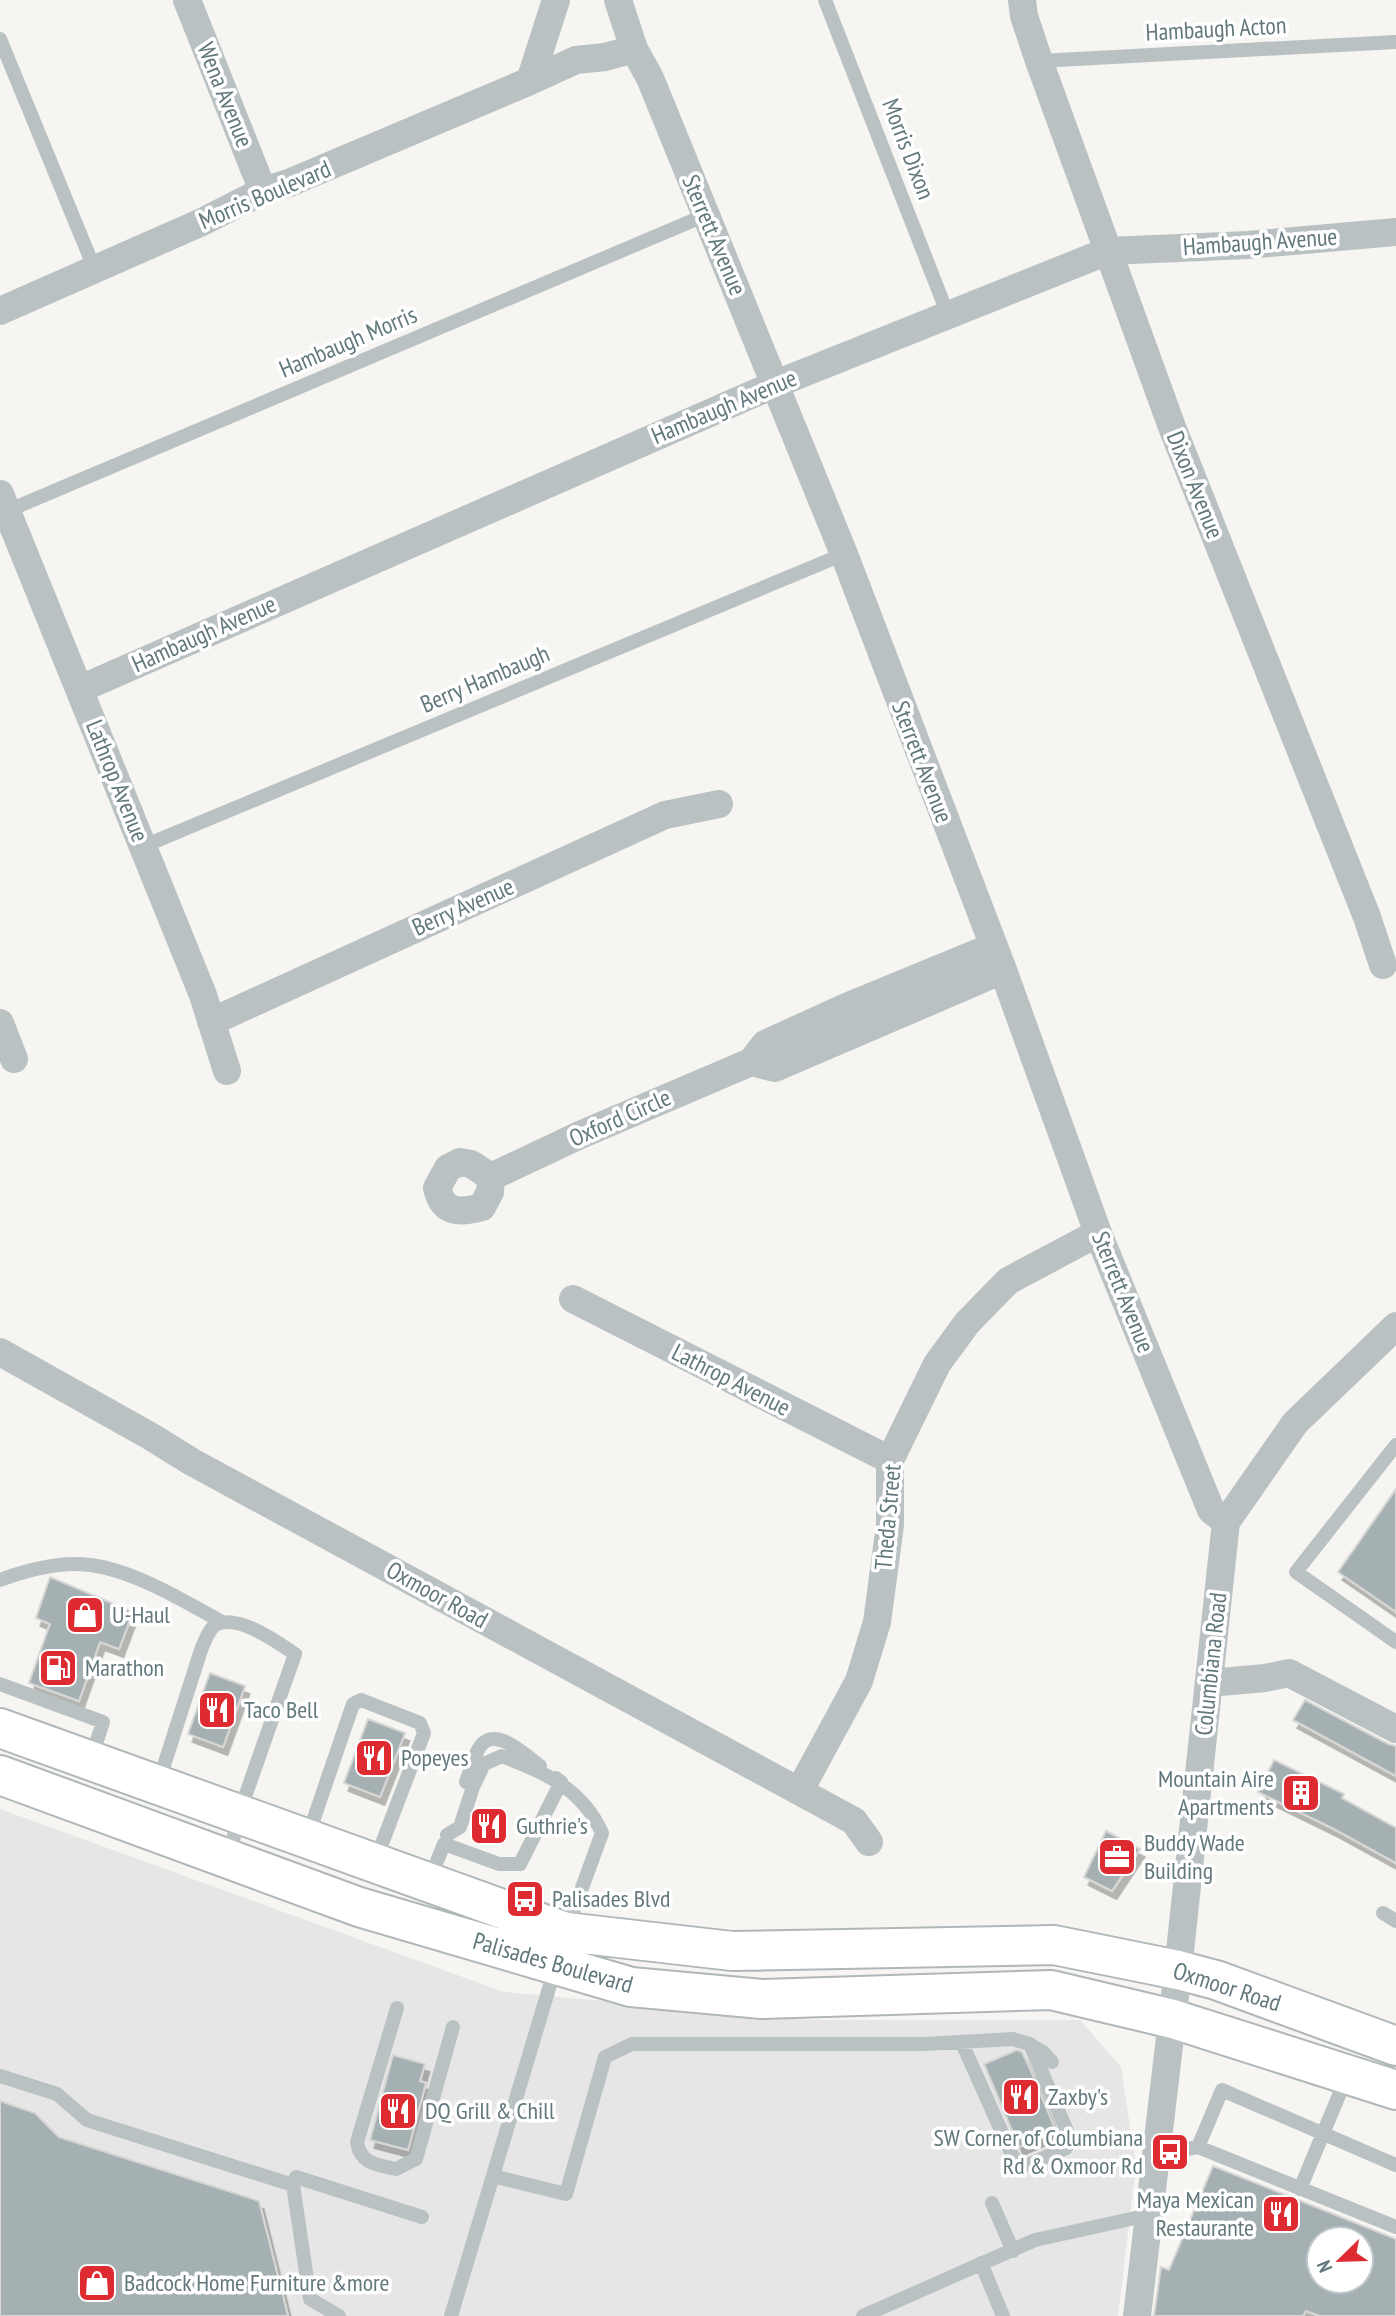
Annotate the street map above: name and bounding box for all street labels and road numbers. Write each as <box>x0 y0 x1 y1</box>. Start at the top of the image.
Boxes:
street label: Hambaugh Acton <box>1145 9 1287 48</box>
street label: Wena Avenue <box>190 38 261 152</box>
street label: Morris Dixon <box>875 94 942 204</box>
street label: Morris Boulevard <box>194 153 335 236</box>
street label: Sterrett Avenue <box>675 170 754 300</box>
street label: Hambaugh Avenue <box>1182 221 1338 262</box>
street label: Hambaugh Morris <box>274 299 421 384</box>
street label: Hambaugh Avenue <box>647 362 801 451</box>
street label: Dixon Avenue <box>1160 426 1231 543</box>
street label: Hambaugh Avenue <box>127 588 281 679</box>
street label: Berry Hambaugh <box>416 637 554 720</box>
street label: Sterrett Avenue <box>885 697 960 827</box>
street label: Lathrop Avenue <box>79 715 156 846</box>
street label: Berry Avenue <box>407 870 518 943</box>
street label: Oxford Circle <box>564 1081 675 1154</box>
street label: Sterrett Avenue <box>1085 1227 1162 1357</box>
street label: Lathrop Avenue <box>667 1336 796 1423</box>
street label: Theda Street <box>867 1462 908 1571</box>
street label: Oxmoor Road <box>381 1554 494 1635</box>
street label: Columbiana Road <box>1188 1591 1233 1737</box>
street label: Palisades Boulevard <box>470 1925 637 2000</box>
street label: Oxmoor Road <box>1169 1955 1285 2018</box>

